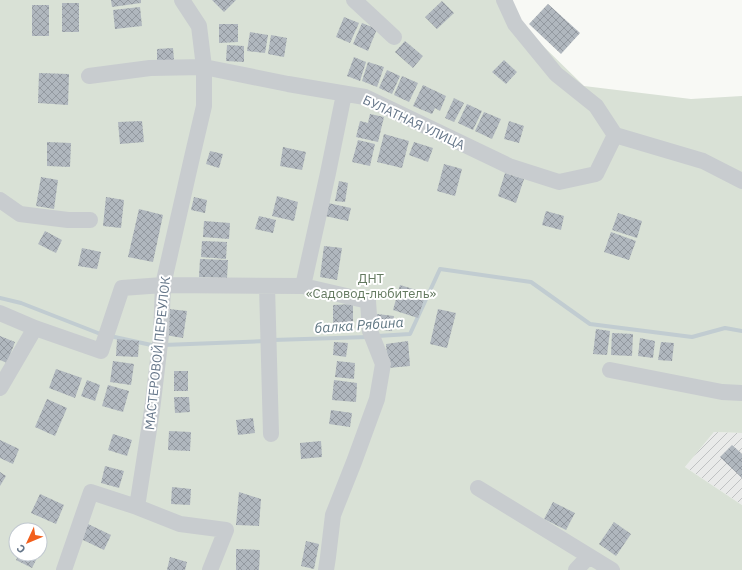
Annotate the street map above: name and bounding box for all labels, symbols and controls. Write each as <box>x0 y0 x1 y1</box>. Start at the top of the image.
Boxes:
street label: БУЛАТНАЯ УЛИЦА <box>360 91 468 154</box>
park label: ДНТ «Садовод-любитель» <box>306 270 436 302</box>
street label: МАСТЕРОВОЙ ПЕРЕУЛОК <box>141 275 174 431</box>
water label: балка Рябина <box>314 313 404 337</box>
north arrow <box>8 522 48 562</box>
text: С <box>13 542 28 556</box>

